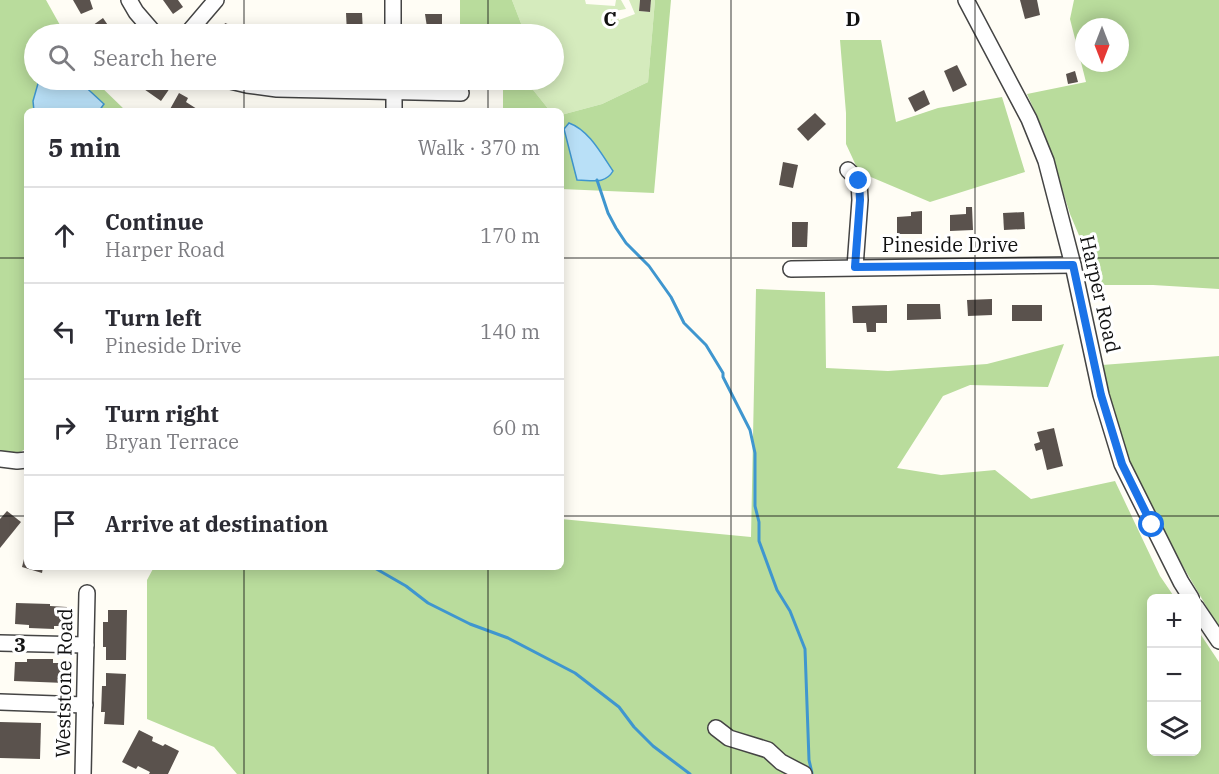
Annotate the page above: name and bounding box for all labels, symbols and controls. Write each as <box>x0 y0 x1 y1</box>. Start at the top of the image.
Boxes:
text: C <box>603 5 617 32</box>
text: D <box>845 5 861 32</box>
north arrow <box>1075 18 1129 72</box>
search box <box>24 24 564 90</box>
icon: search <box>45 41 78 74</box>
text: Search here <box>93 43 217 72</box>
text: 5 min <box>48 130 121 164</box>
text: Walk · 370 m <box>418 134 540 161</box>
route end <box>845 167 871 193</box>
text: Continue <box>105 207 204 236</box>
icon: ahead <box>48 219 81 252</box>
text: 170 m <box>480 222 540 249</box>
street label: Pineside Drive <box>882 231 1018 258</box>
street label: Harper Road <box>1074 232 1127 355</box>
text: Harper Road <box>105 236 225 263</box>
text: Turn left <box>105 303 201 332</box>
icon: left <box>48 315 81 348</box>
text: 140 m <box>480 318 540 345</box>
text: Pineside Drive <box>105 332 241 359</box>
text: Turn right <box>105 399 219 428</box>
icon: right <box>48 411 81 444</box>
text: 60 m <box>492 414 540 441</box>
text: Bryan Terrace <box>105 428 239 455</box>
icon: arrive <box>48 507 81 540</box>
text: Arrive at destination <box>105 509 328 538</box>
route start <box>1138 511 1164 537</box>
map controls <box>1147 594 1201 756</box>
button: + <box>1147 594 1201 648</box>
street label: Weststone Road <box>49 608 78 758</box>
text: 3 <box>14 631 26 658</box>
button: − <box>1147 648 1201 702</box>
button: layers <box>1147 702 1201 756</box>

